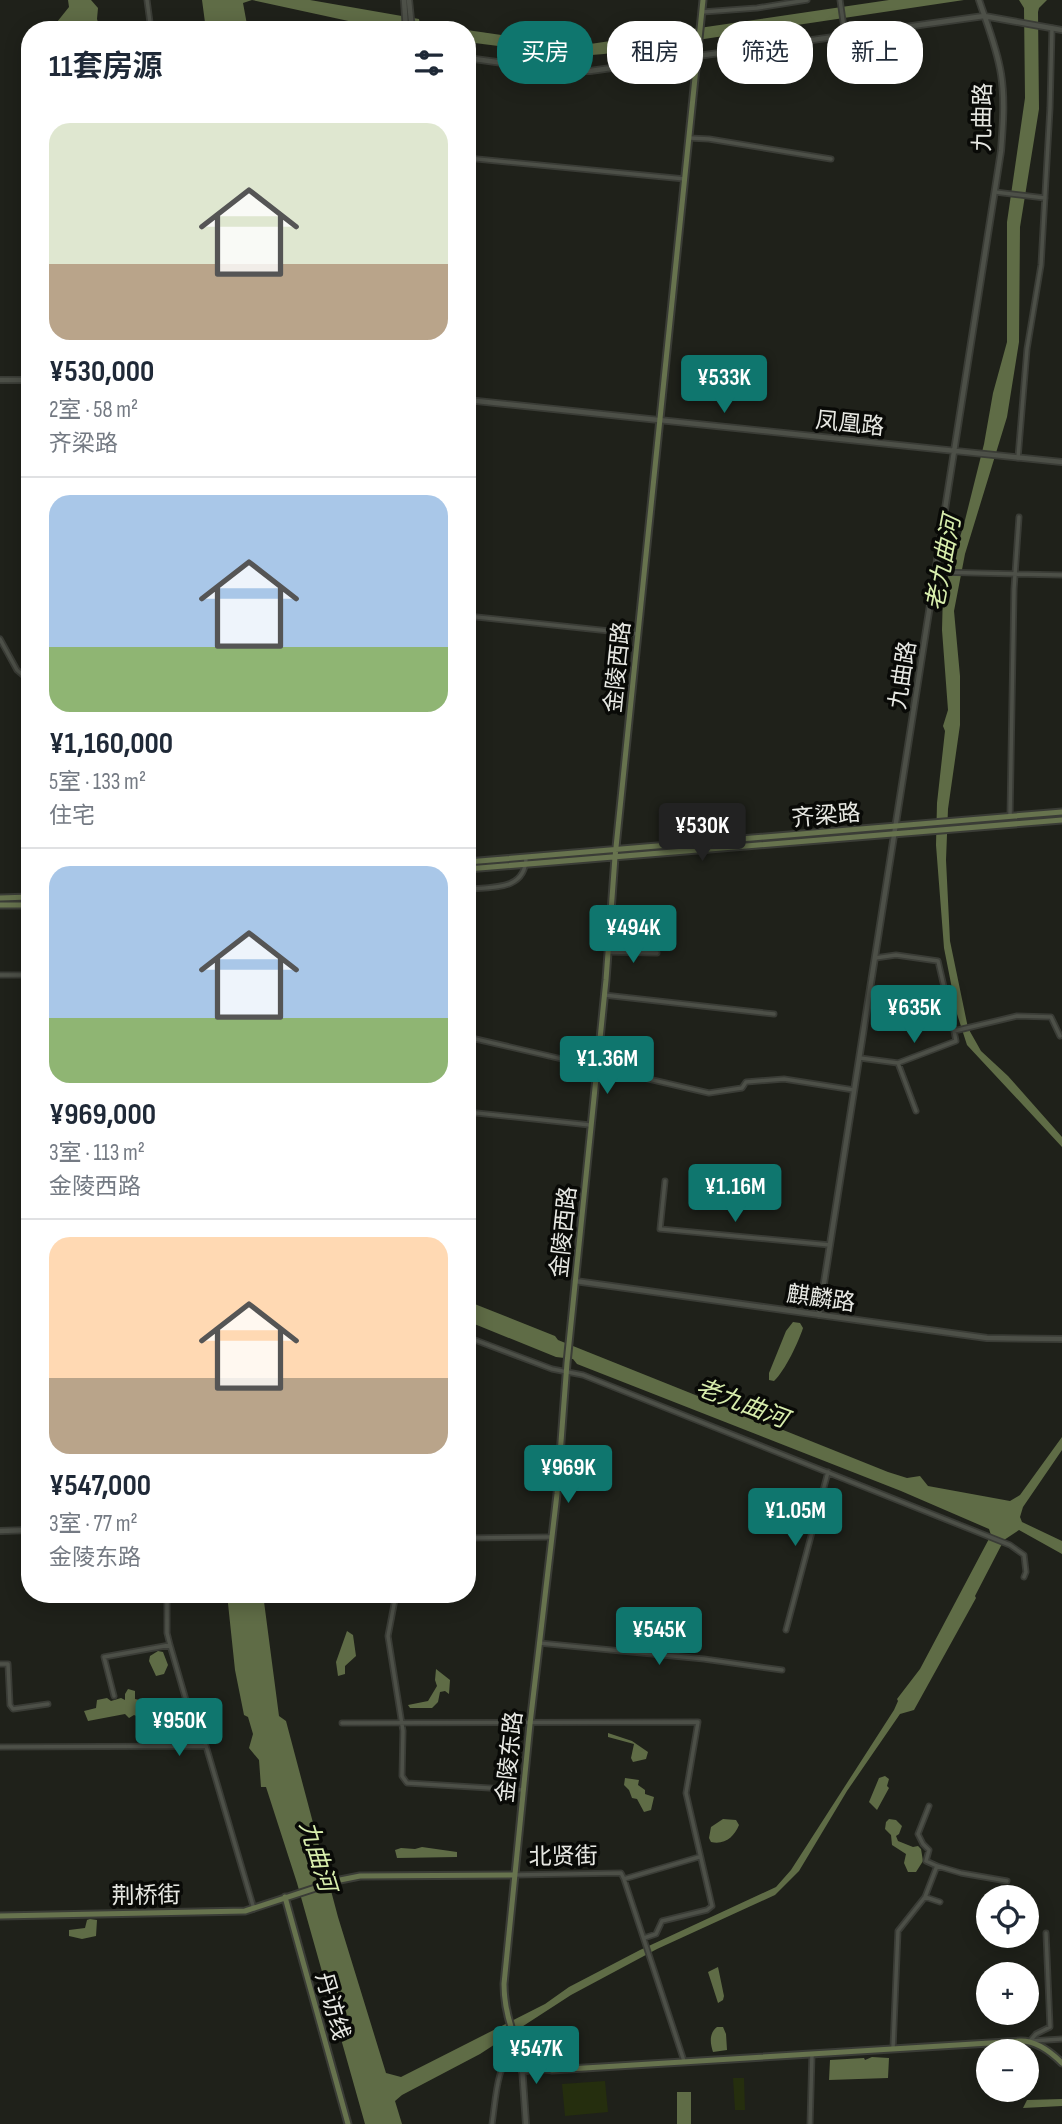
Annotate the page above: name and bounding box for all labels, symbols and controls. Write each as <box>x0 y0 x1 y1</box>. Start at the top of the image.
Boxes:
chip: 买房 <box>497 21 593 84</box>
chip: 租房 <box>607 21 703 84</box>
chip: 筛选 <box>717 21 813 84</box>
chip: 新上 <box>827 21 923 84</box>
icon: filters <box>410 44 448 82</box>
text: 11套房源 <box>49 49 163 85</box>
street label: 九曲路 <box>968 82 998 152</box>
icon: home <box>186 169 312 295</box>
text: ¥530,000 <box>49 354 154 390</box>
pin: ¥533K <box>675 356 773 415</box>
text: ¥533K <box>697 364 751 392</box>
text: 2室 · 58 m² <box>49 396 138 424</box>
street label: 凤凰路 <box>814 406 886 442</box>
text: 齐梁路 <box>49 430 118 458</box>
water label: 老九曲河 <box>920 509 968 613</box>
icon: home <box>186 541 312 667</box>
street label: 金陵西路 <box>599 620 637 714</box>
street label: 九曲路 <box>884 639 922 711</box>
text: ¥1,160,000 <box>49 726 173 762</box>
text: 5室 · 133 m² <box>49 768 146 796</box>
street label: 齐梁路 <box>790 799 862 833</box>
text: 住宅 <box>49 802 95 830</box>
pin: ¥530K <box>653 804 751 863</box>
text: ¥530K <box>675 812 729 840</box>
pin: ¥494K <box>584 906 682 965</box>
icon: home <box>186 912 312 1038</box>
text: ¥494K <box>605 914 661 942</box>
pin: ¥635K <box>865 986 963 1045</box>
text: ¥635K <box>887 994 941 1022</box>
pin: ¥1.36M <box>550 1036 664 1096</box>
text: ¥1.36M <box>576 1045 638 1073</box>
text: ¥969,000 <box>49 1097 156 1133</box>
text: 3室 · 113 m² <box>49 1139 145 1167</box>
pin: ¥1.16M <box>678 1164 792 1224</box>
text: 金陵西路 <box>49 1173 141 1201</box>
text: ¥1.16M <box>704 1173 766 1201</box>
street label: 金陵西路 <box>545 1185 583 1279</box>
street label: 麒麟路 <box>785 1280 857 1318</box>
icon: home <box>186 1283 312 1409</box>
water label: 老九曲河 <box>692 1373 796 1436</box>
pin: ¥969K <box>519 1446 617 1505</box>
text: ¥969K <box>540 1454 596 1482</box>
text: ¥547,000 <box>49 1468 151 1504</box>
pin: ¥1.05M <box>738 1488 852 1548</box>
text: ¥1.05M <box>764 1497 826 1525</box>
text: 3室 · 77 m² <box>49 1510 138 1538</box>
text: 金陵东路 <box>49 1544 141 1572</box>
pin: ¥545K <box>610 1608 708 1667</box>
text: ¥545K <box>632 1616 686 1644</box>
pin: ¥950K <box>130 1698 228 1758</box>
text: ¥950K <box>151 1707 207 1735</box>
street label: 金陵东路 <box>491 1710 529 1804</box>
water label: 九曲河 <box>293 1817 343 1899</box>
street label: 北贤街 <box>528 1842 598 1872</box>
street label: 荆桥街 <box>111 1881 181 1911</box>
map controls <box>976 1885 1039 2102</box>
button: locate <box>976 1885 1039 1948</box>
button: + <box>976 1962 1039 2025</box>
street label: 丹访线 <box>309 1969 355 2043</box>
pin: ¥547K <box>487 2026 585 2086</box>
text: ¥547K <box>509 2035 563 2063</box>
button: − <box>976 2039 1039 2102</box>

